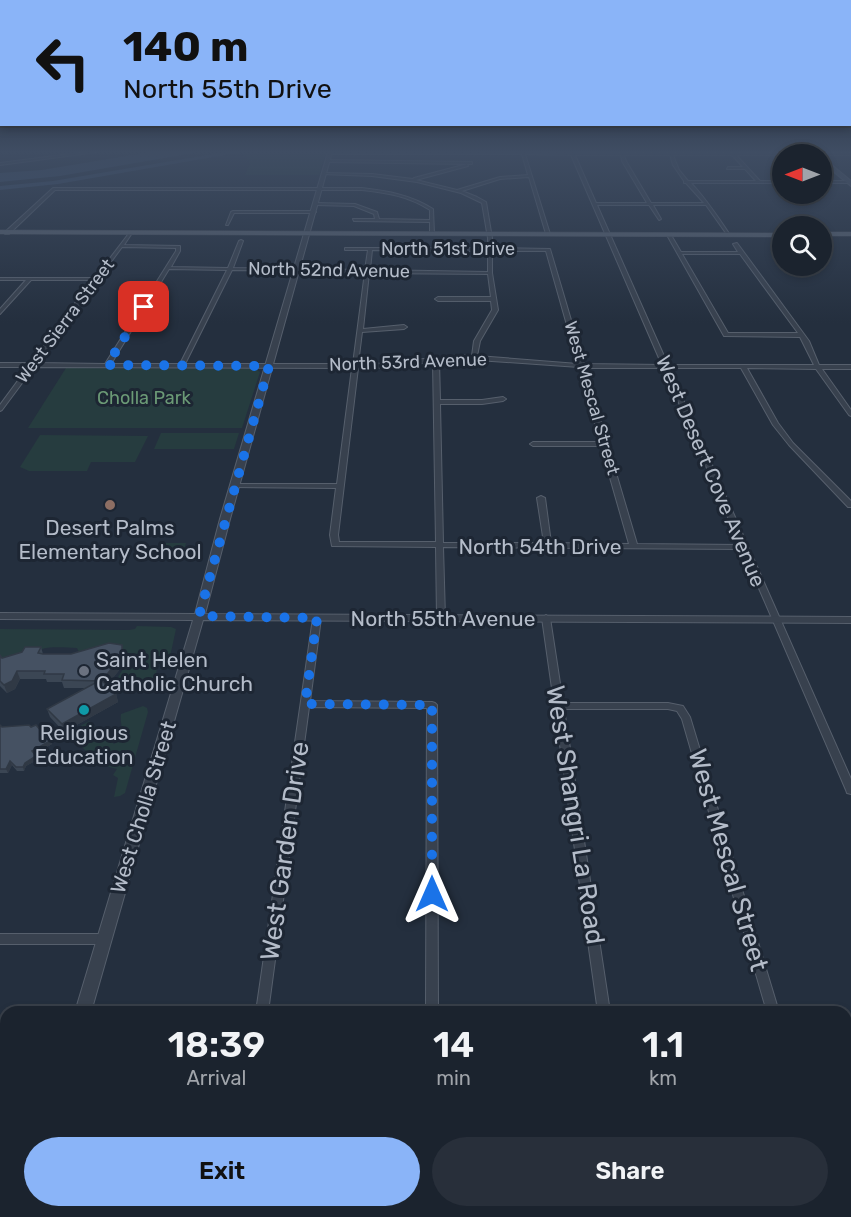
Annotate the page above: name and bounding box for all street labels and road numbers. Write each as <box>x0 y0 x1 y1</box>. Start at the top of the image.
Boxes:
street label: North 51st Drive <box>381 238 515 260</box>
street label: West Sierra Street <box>11 254 119 388</box>
street label: North 52nd Avenue <box>248 258 410 282</box>
street label: West Mescal Street <box>560 319 624 477</box>
street label: North 53rd Avenue <box>329 348 487 376</box>
street label: West Desert Cove Avenue <box>651 351 771 591</box>
street label: North 54th Drive <box>459 534 621 559</box>
street label: North 55th Avenue <box>351 606 535 631</box>
street label: West Shangri La Road <box>539 683 611 947</box>
street label: West Cholla Street <box>105 718 181 896</box>
street label: West Garden Drive <box>254 739 316 963</box>
street label: West Mescal Street <box>681 745 775 975</box>

